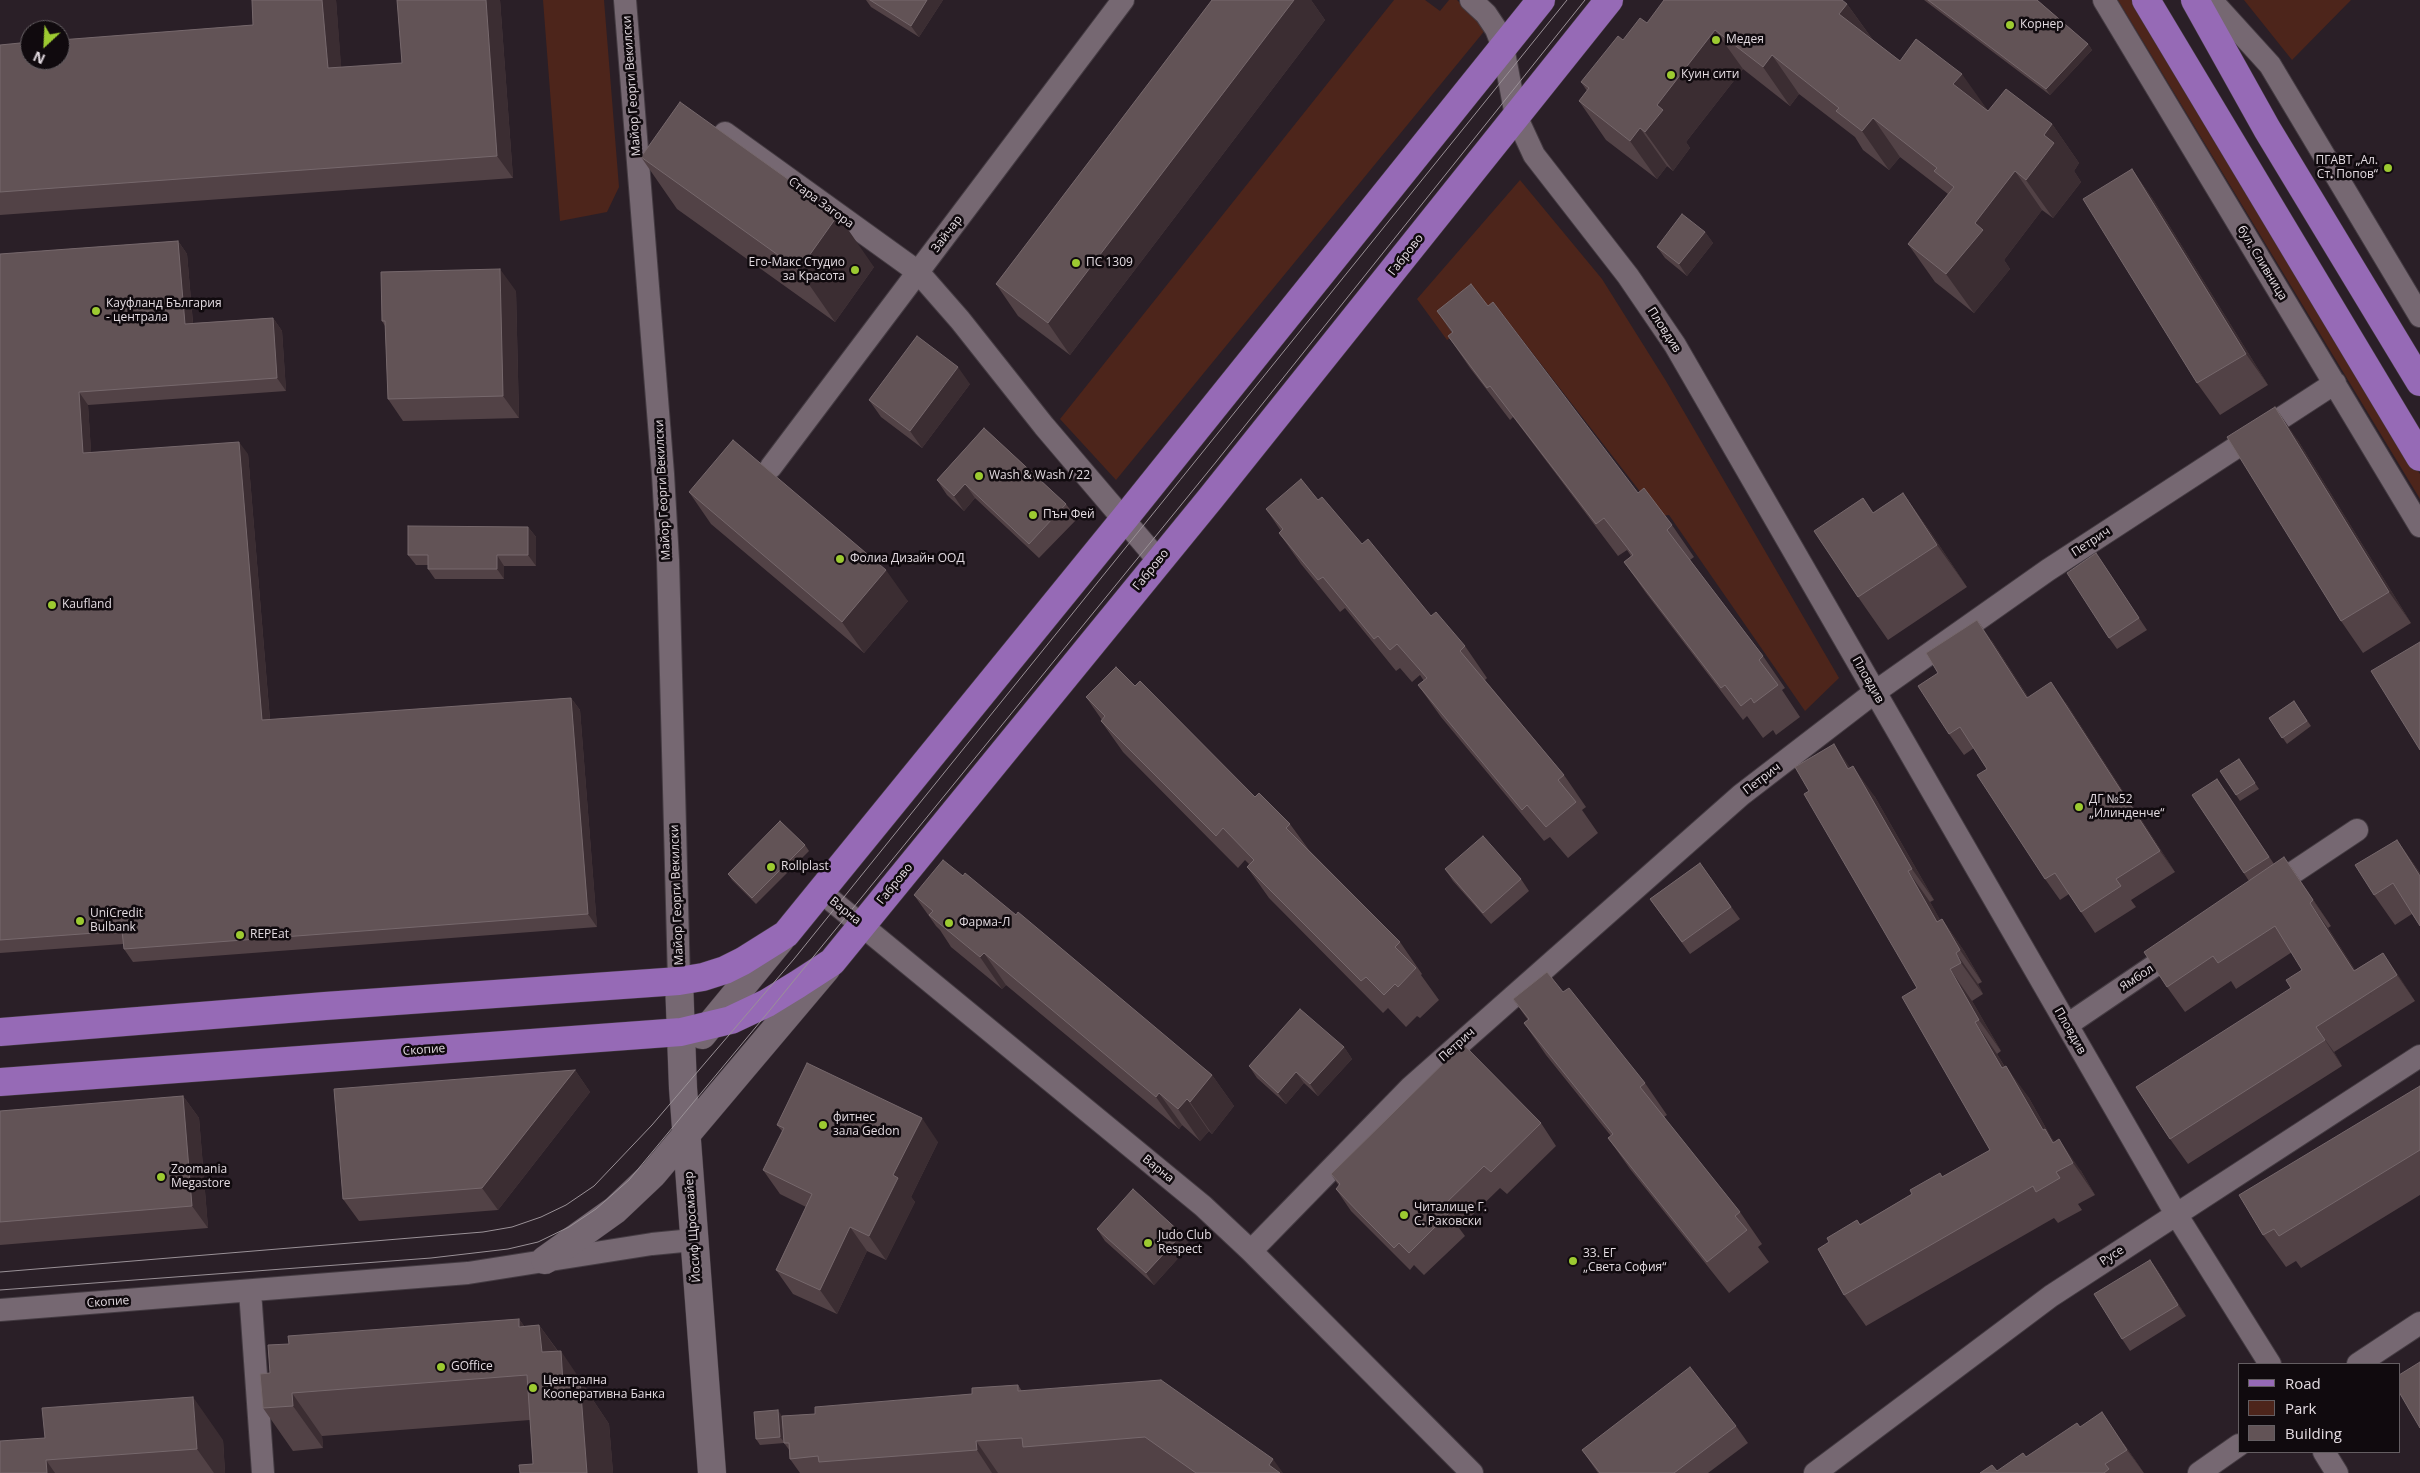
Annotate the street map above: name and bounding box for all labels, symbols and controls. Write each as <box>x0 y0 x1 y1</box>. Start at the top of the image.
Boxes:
street label: Майор Георги Векилски <box>620 15 644 157</box>
place label: Корнер <box>2020 18 2064 32</box>
marker: Корнер <box>2004 19 2016 31</box>
north arrow <box>20 20 70 70</box>
place label: Медея <box>1726 33 1764 47</box>
marker: Медея <box>1710 34 1722 46</box>
text: N <box>30 47 48 69</box>
place label: Куин сити <box>1681 68 1739 82</box>
marker: Куин сити <box>1665 69 1677 81</box>
place label: ПГАВТ „Ал. Ст. Попов“ <box>2315 154 2378 182</box>
marker: ПГАВТ „Ал. Ст. Попов“ <box>2382 162 2394 174</box>
street label: Стара Загора <box>786 175 856 231</box>
street label: Зайчар <box>928 213 966 255</box>
street label: бул. Сливница <box>2234 223 2290 303</box>
street label: Габрово <box>1385 231 1427 279</box>
place label: Eго-Макс Студио за Красота <box>749 256 845 284</box>
place label: ПС 1309 <box>1086 256 1133 270</box>
marker: ПС 1309 <box>1070 257 1082 269</box>
marker: Eго-Макс Студио за Красота <box>849 264 861 276</box>
place label: Кауфланд България - централа <box>106 297 222 325</box>
marker: Кауфланд България - централа <box>90 305 102 317</box>
street label: Пловдив <box>1644 305 1684 355</box>
street label: Майор Георги Векилски <box>652 419 674 561</box>
place label: Wash & Wash / 22 <box>989 469 1090 483</box>
marker: Wash & Wash / 22 <box>973 470 985 482</box>
place label: Пън Фей <box>1043 508 1095 522</box>
marker: Пън Фей <box>1027 509 1039 521</box>
street label: Петрич <box>2069 524 2113 560</box>
street label: Габрово <box>1130 547 1172 593</box>
place label: Фолиа Дизайн ООД <box>850 552 965 566</box>
marker: Фолиа Дизайн ООД <box>834 553 846 565</box>
place label: Kaufland <box>62 598 112 612</box>
marker: Kaufland <box>46 599 58 611</box>
street label: Пловдив <box>1849 654 1887 706</box>
street label: Петрич <box>1740 760 1784 798</box>
place label: ДГ №52 „Илинденче“ <box>2089 793 2165 821</box>
marker: ДГ №52 „Илинденче“ <box>2073 801 2085 813</box>
street label: Майор Георги Векилски <box>667 824 687 966</box>
place label: Rollplast <box>781 860 829 874</box>
marker: Rollplast <box>765 861 777 873</box>
street label: Габрово <box>874 861 916 907</box>
street label: Варна <box>826 894 864 928</box>
place label: UniCredit Bulbank <box>90 907 143 935</box>
marker: UniCredit Bulbank <box>74 915 86 927</box>
place label: Фарма-Л <box>959 916 1010 930</box>
marker: Фарма-Л <box>943 917 955 929</box>
place label: REPEat <box>250 928 289 942</box>
marker: REPEat <box>234 929 246 941</box>
street label: Ямбол <box>2117 962 2157 994</box>
street label: Пловдив <box>2051 1005 2089 1057</box>
street label: Петрич <box>1436 1025 1478 1065</box>
street label: Скопие <box>402 1041 446 1059</box>
place label: фитнес зала Gedon <box>833 1111 900 1139</box>
marker: фитнес зала Gedon <box>817 1119 829 1131</box>
street label: Варна <box>1139 1152 1177 1186</box>
place label: Zoomania Megastore <box>171 1163 231 1191</box>
marker: Zoomania Megastore <box>155 1171 167 1183</box>
street label: Йосиф Щросмайер <box>682 1171 704 1283</box>
place label: Читалище Г. С. Раковски <box>1414 1201 1487 1229</box>
marker: Читалище Г. С. Раковски <box>1398 1209 1410 1221</box>
place label: Judo Club Respect <box>1158 1229 1212 1257</box>
marker: Judo Club Respect <box>1142 1237 1154 1249</box>
street label: Русе <box>2097 1243 2127 1269</box>
place label: 33. ЕГ „Света София“ <box>1583 1247 1666 1275</box>
marker: 33. ЕГ „Света София“ <box>1567 1255 1579 1267</box>
street label: Скопие <box>86 1293 130 1311</box>
place label: GOffice <box>451 1360 493 1374</box>
marker: GOffice <box>435 1361 447 1373</box>
legend <box>2238 1363 2400 1453</box>
text: Road <box>2285 1373 2321 1393</box>
place label: Централна Кооперативна Банка <box>543 1374 665 1402</box>
marker: Централна Кооперативна Банка <box>527 1382 539 1394</box>
text: Park <box>2285 1398 2316 1418</box>
text: Building <box>2285 1423 2342 1443</box>

